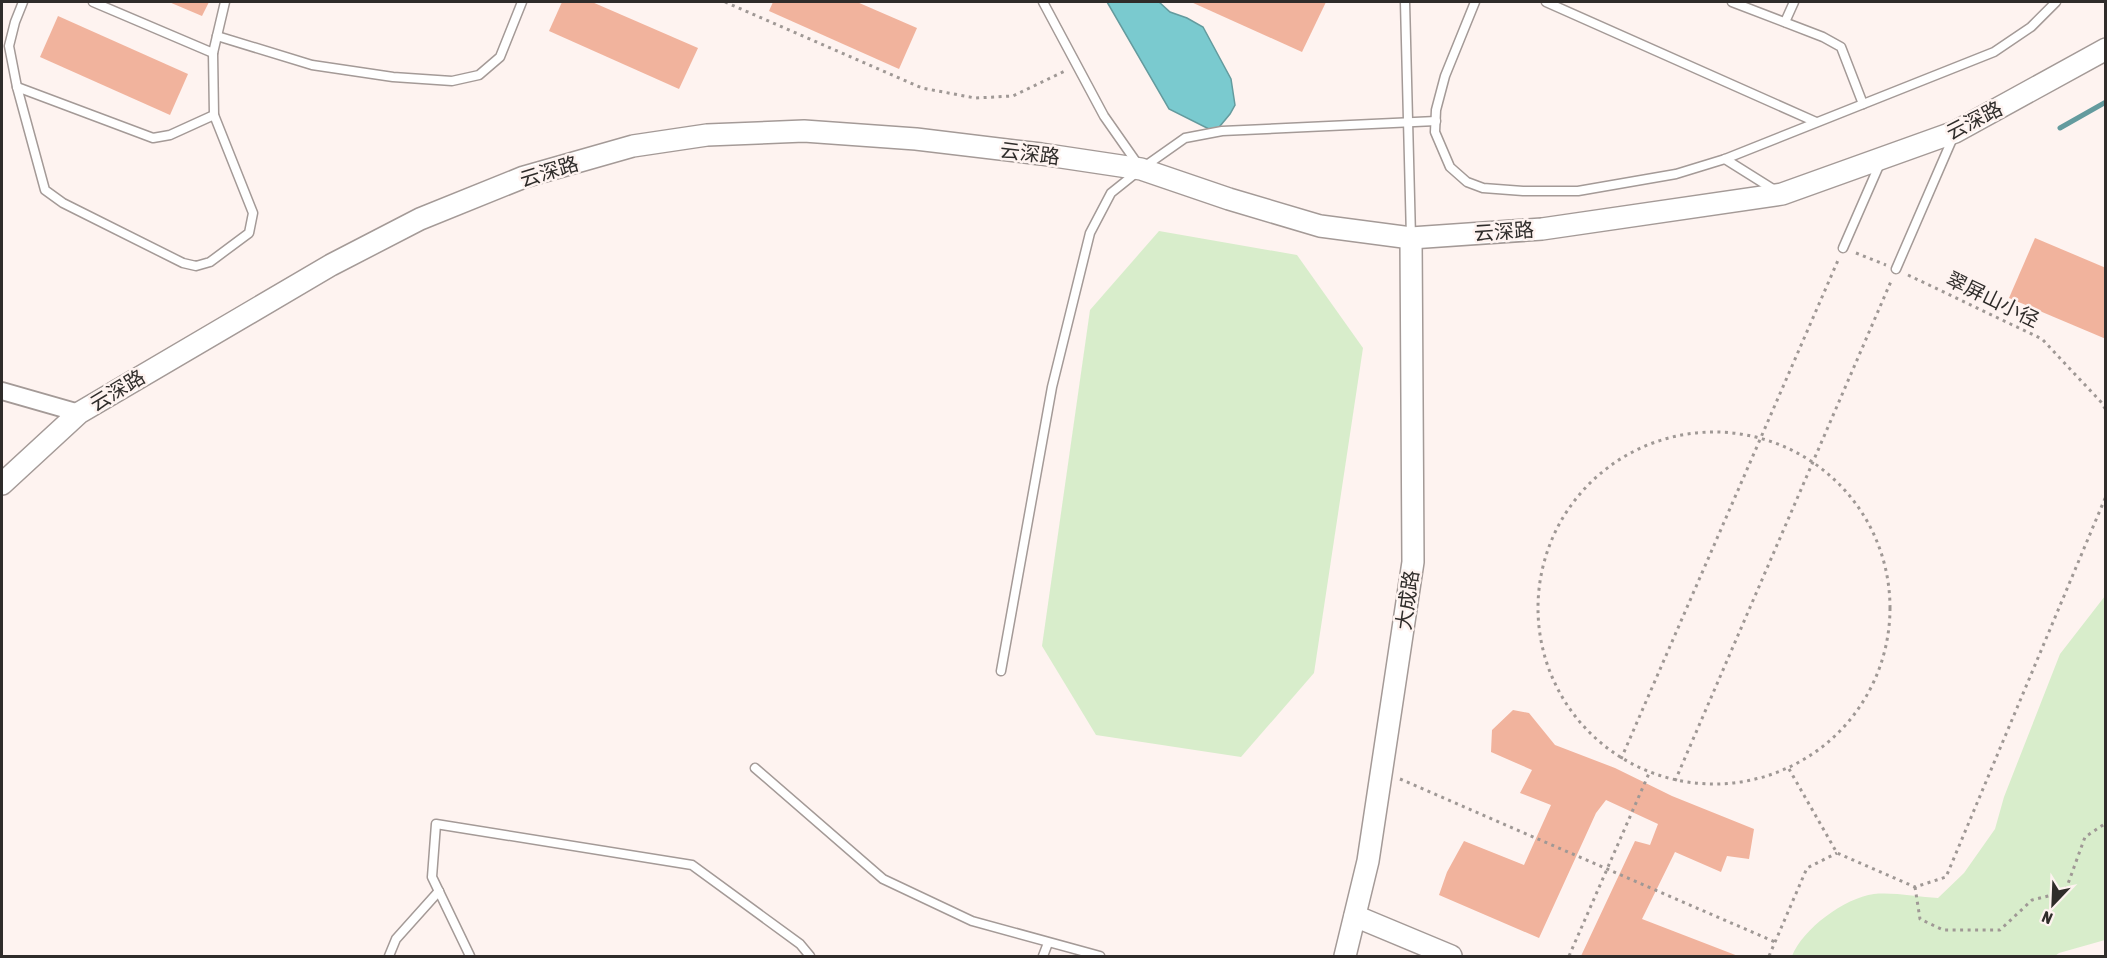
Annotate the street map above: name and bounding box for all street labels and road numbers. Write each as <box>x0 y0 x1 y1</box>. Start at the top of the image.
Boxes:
street label: 云深路 <box>1942 96 2006 144</box>
street label: 云深路 <box>999 138 1061 168</box>
street label: 云深路 <box>517 151 581 191</box>
street label: 云深路 <box>1473 217 1535 245</box>
street label: 翠屏山小径 <box>1943 267 2043 331</box>
street label: 云深路 <box>85 365 149 415</box>
street label: 大成路 <box>1391 569 1423 631</box>

